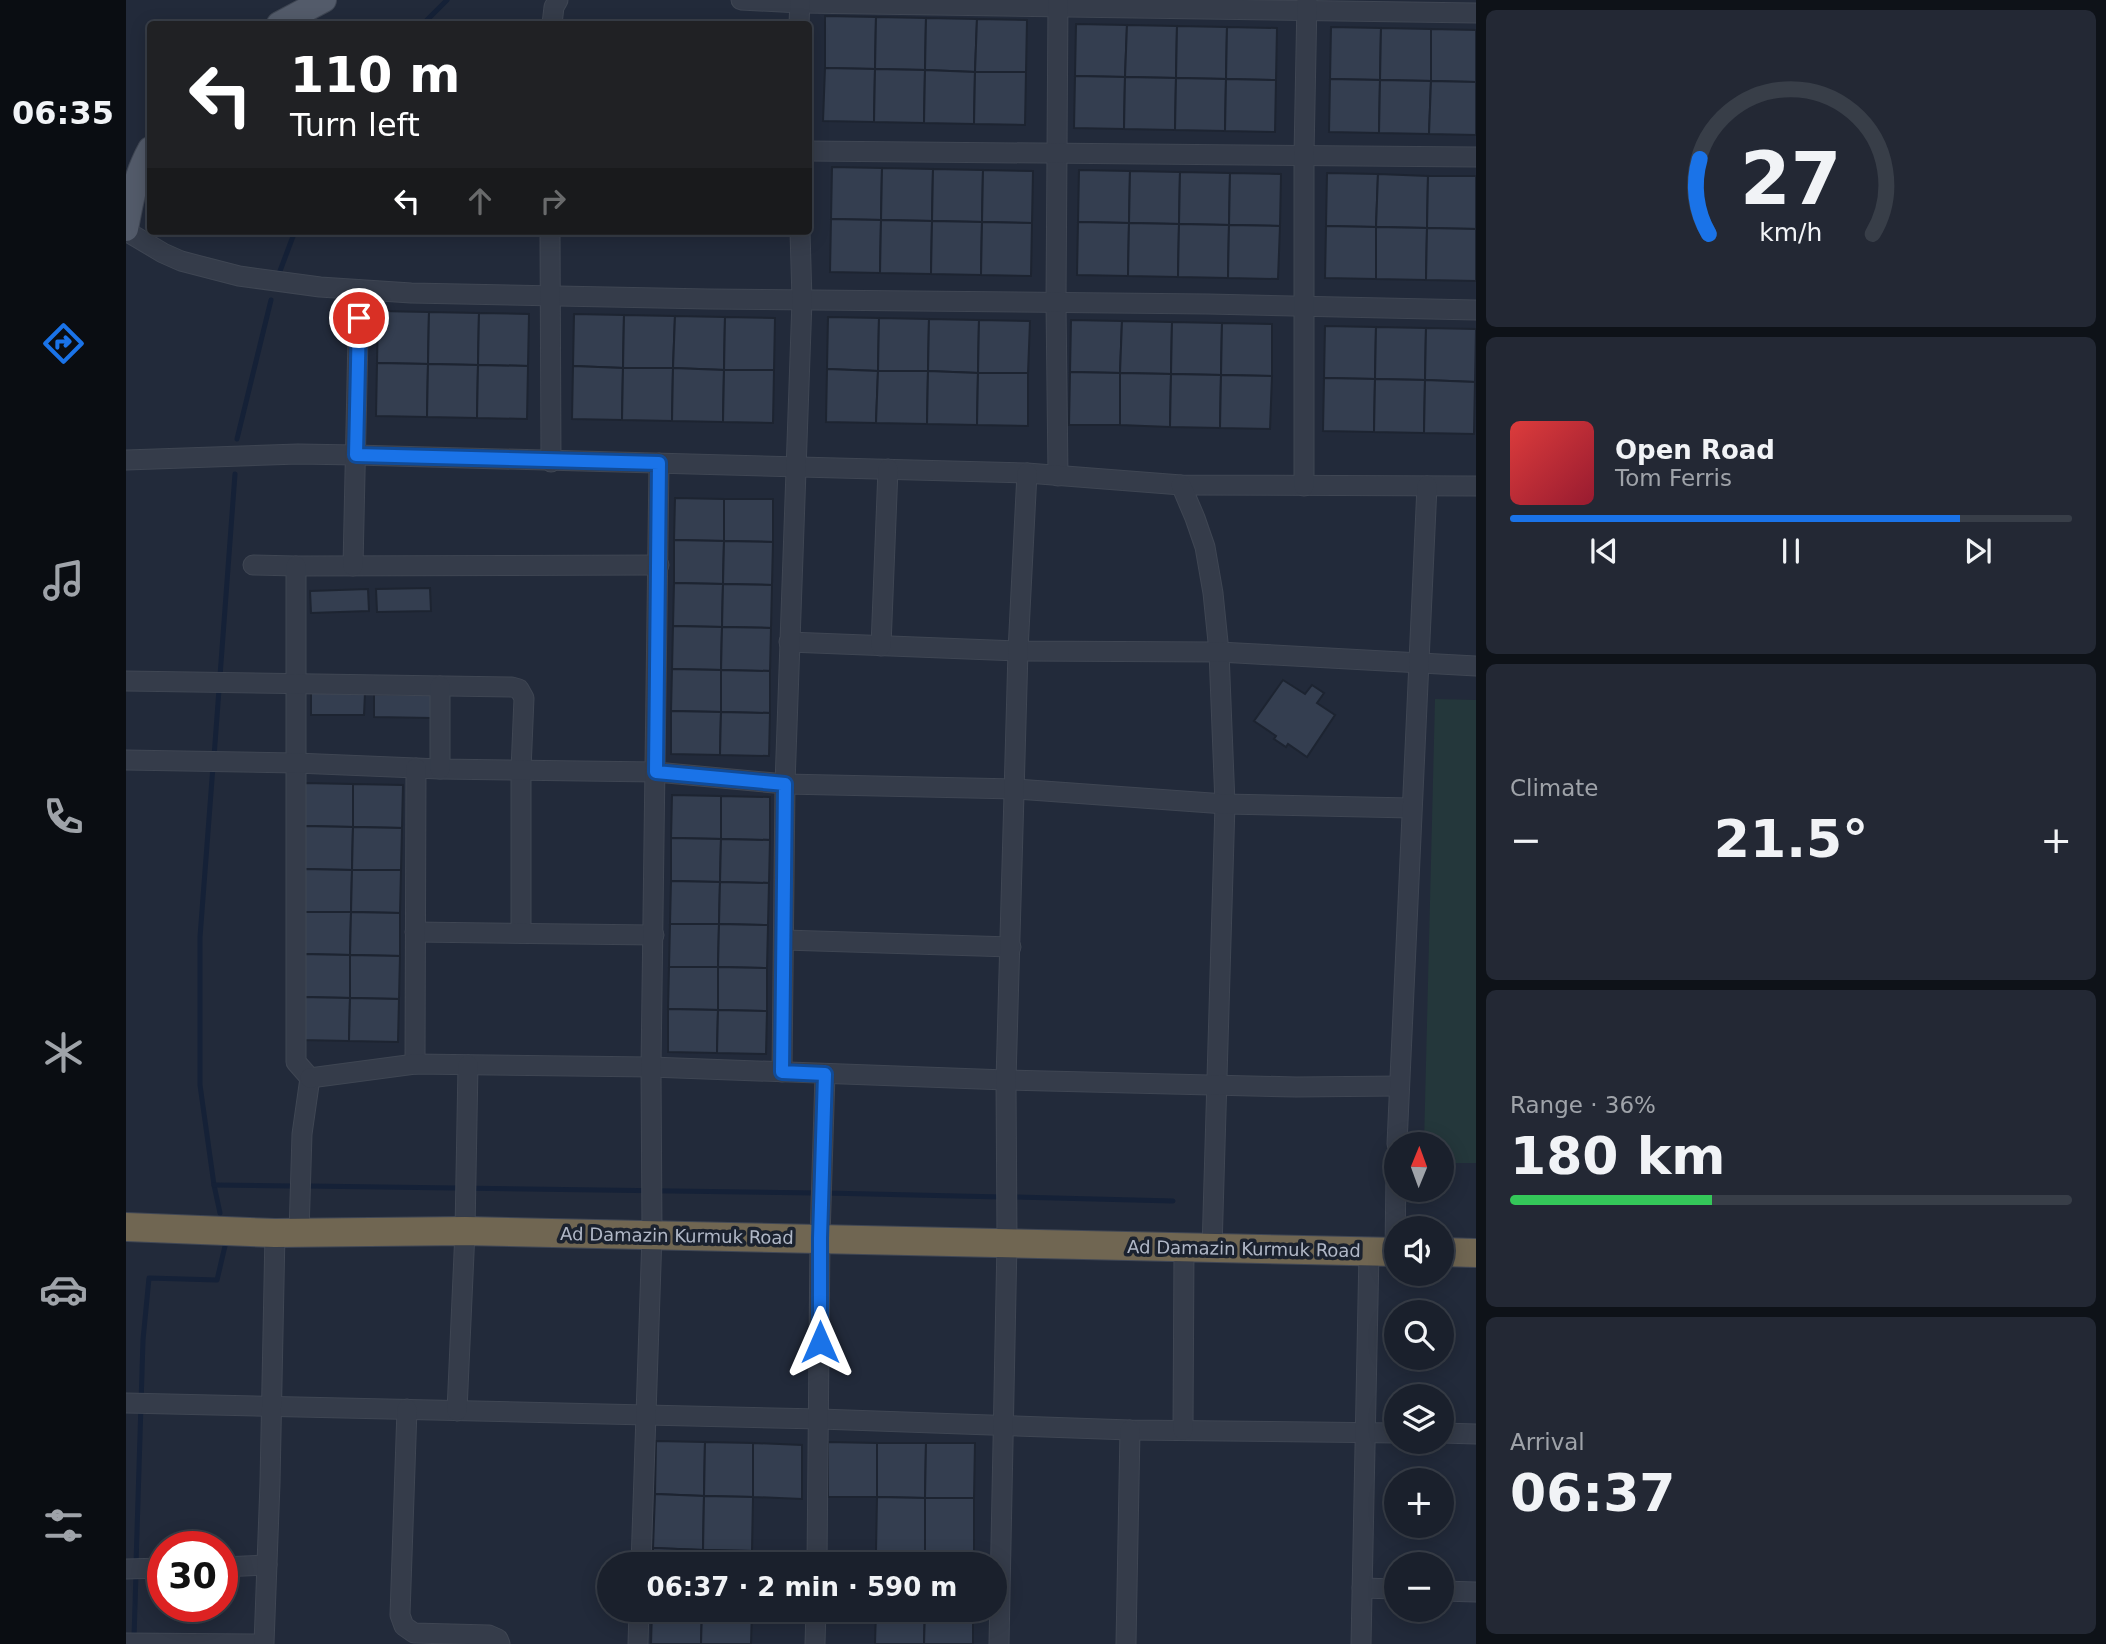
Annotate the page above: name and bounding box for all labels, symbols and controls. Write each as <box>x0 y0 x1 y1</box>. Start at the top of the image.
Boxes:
text: 110 m <box>290 47 460 104</box>
icon: left <box>175 49 266 140</box>
text: 06:35 <box>12 94 114 132</box>
text: Turn left <box>290 106 420 144</box>
text: 27 <box>1740 137 1842 222</box>
icon: left <box>388 182 426 220</box>
icon: ahead <box>461 182 499 220</box>
icon: right <box>534 182 572 220</box>
text: km/h <box>1759 218 1823 247</box>
pin <box>329 288 389 348</box>
icon: arrive <box>340 299 378 337</box>
icon: directions <box>39 319 88 368</box>
text: Open Road <box>1615 435 1775 465</box>
text: Tom Ferris <box>1615 465 1732 491</box>
icon: previous <box>1585 532 1623 570</box>
icon: pause <box>1772 532 1810 570</box>
icon: next <box>1959 532 1997 570</box>
icon: music <box>39 556 88 605</box>
text: Climate <box>1510 775 1599 801</box>
icon: phone <box>39 792 88 841</box>
text: 21.5° <box>1714 809 1868 869</box>
text: − <box>1510 818 1542 862</box>
text: + <box>2040 818 2072 862</box>
icon: climate <box>39 1028 88 1077</box>
text: Range · 36% <box>1510 1092 1656 1118</box>
text: 180 km <box>1510 1126 1725 1186</box>
north arrow <box>1384 1132 1454 1202</box>
map controls <box>1384 1132 1454 1622</box>
button: sound <box>1384 1216 1454 1286</box>
street label: Ad Damazin Kurmuk Road <box>560 1223 794 1248</box>
street label: Ad Damazin Kurmuk Road <box>1127 1236 1361 1261</box>
icon: car <box>39 1265 88 1314</box>
button: search <box>1384 1300 1454 1370</box>
position arrow <box>783 1305 857 1379</box>
button: layers <box>1384 1384 1454 1454</box>
text: Arrival <box>1510 1429 1585 1455</box>
text: 06:37 <box>1510 1463 1676 1523</box>
button: + <box>1384 1468 1454 1538</box>
icon: filters <box>39 1501 88 1550</box>
speed limit sign: 30 <box>147 1531 238 1622</box>
button: − <box>1384 1552 1454 1622</box>
text: 06:37 · 2 min · 590 m <box>647 1572 957 1602</box>

